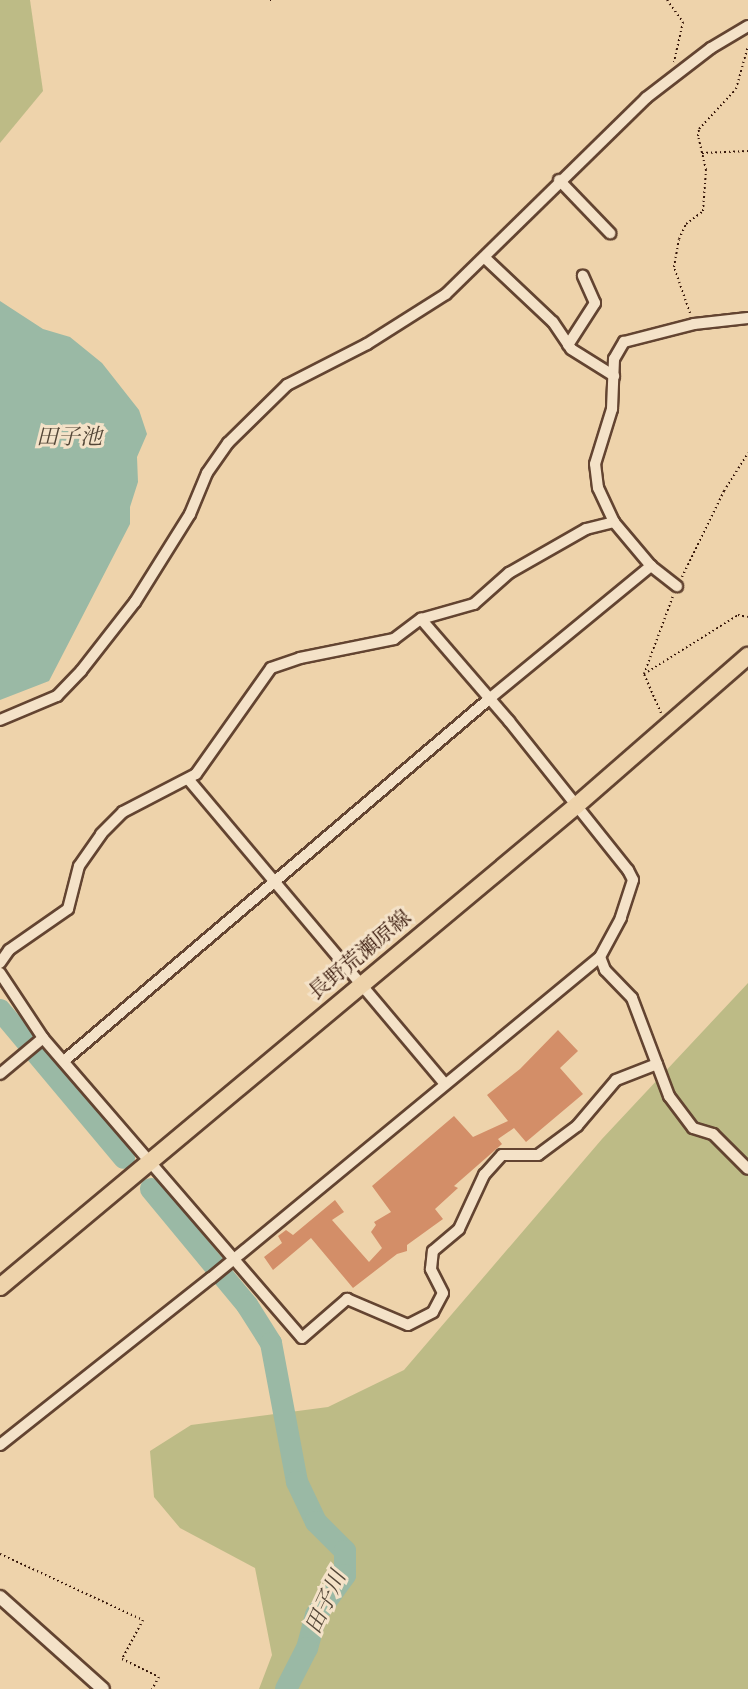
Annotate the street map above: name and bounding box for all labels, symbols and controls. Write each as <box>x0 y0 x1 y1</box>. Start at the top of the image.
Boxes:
water label: 田子池 <box>36 426 102 452</box>
street label: 長野荒瀬原線 <box>305 906 417 1006</box>
water label: 田子川 <box>301 1568 353 1638</box>

